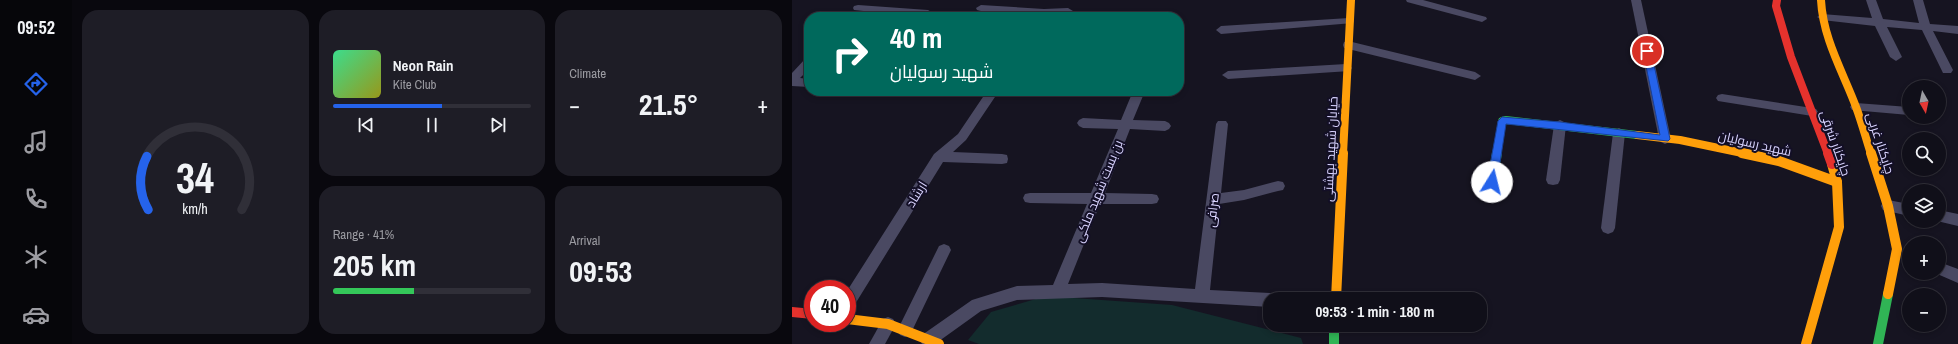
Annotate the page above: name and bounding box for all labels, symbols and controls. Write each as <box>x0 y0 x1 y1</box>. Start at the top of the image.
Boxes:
text: 09:52 <box>17 15 55 40</box>
text: 40 m <box>890 19 942 57</box>
icon: right <box>824 28 876 80</box>
pin <box>1630 34 1664 68</box>
icon: arrive <box>1636 40 1658 62</box>
text: Neon Rain <box>393 55 453 76</box>
text: شهید رسولیان <box>890 59 993 84</box>
text: Climate <box>569 65 606 82</box>
icon: directions <box>22 70 50 98</box>
text: Kite Club <box>393 76 437 93</box>
north arrow <box>1902 80 1946 124</box>
map controls <box>1902 80 1946 332</box>
text: 21.5° <box>639 84 699 124</box>
text: − <box>569 90 580 120</box>
text: + <box>757 90 768 120</box>
street label: خیابان شهید بهشتی <box>1319 96 1342 202</box>
street label: چایکنار شرقی <box>1815 108 1855 179</box>
street label: چایکنار غربی <box>1862 110 1898 176</box>
icon: previous <box>355 114 377 136</box>
icon: pause <box>421 114 443 136</box>
icon: next <box>487 114 509 136</box>
street label: شهید رسولیان <box>1717 127 1793 160</box>
icon: music <box>22 128 50 156</box>
button: search <box>1902 132 1946 176</box>
street label: بن بست شهید ملکی <box>1070 137 1127 245</box>
text: 34 <box>176 150 214 206</box>
position arrow <box>1471 161 1513 203</box>
street label: ارشاد <box>902 178 931 211</box>
button: layers <box>1902 184 1946 228</box>
icon: phone <box>22 185 50 213</box>
street label: صرافی <box>1202 192 1223 228</box>
text: km/h <box>183 199 208 218</box>
text: Range · 41% <box>333 226 394 243</box>
text: Arrival <box>569 232 600 249</box>
button: + <box>1902 236 1946 280</box>
icon: climate <box>22 243 50 271</box>
text: 205 km <box>333 245 416 285</box>
text: 09:53 <box>569 251 632 291</box>
speed limit sign: 40 <box>804 280 856 332</box>
button: − <box>1902 288 1946 332</box>
icon: car <box>22 301 50 329</box>
text: 09:53 · 1 min · 180 m <box>1316 301 1434 322</box>

